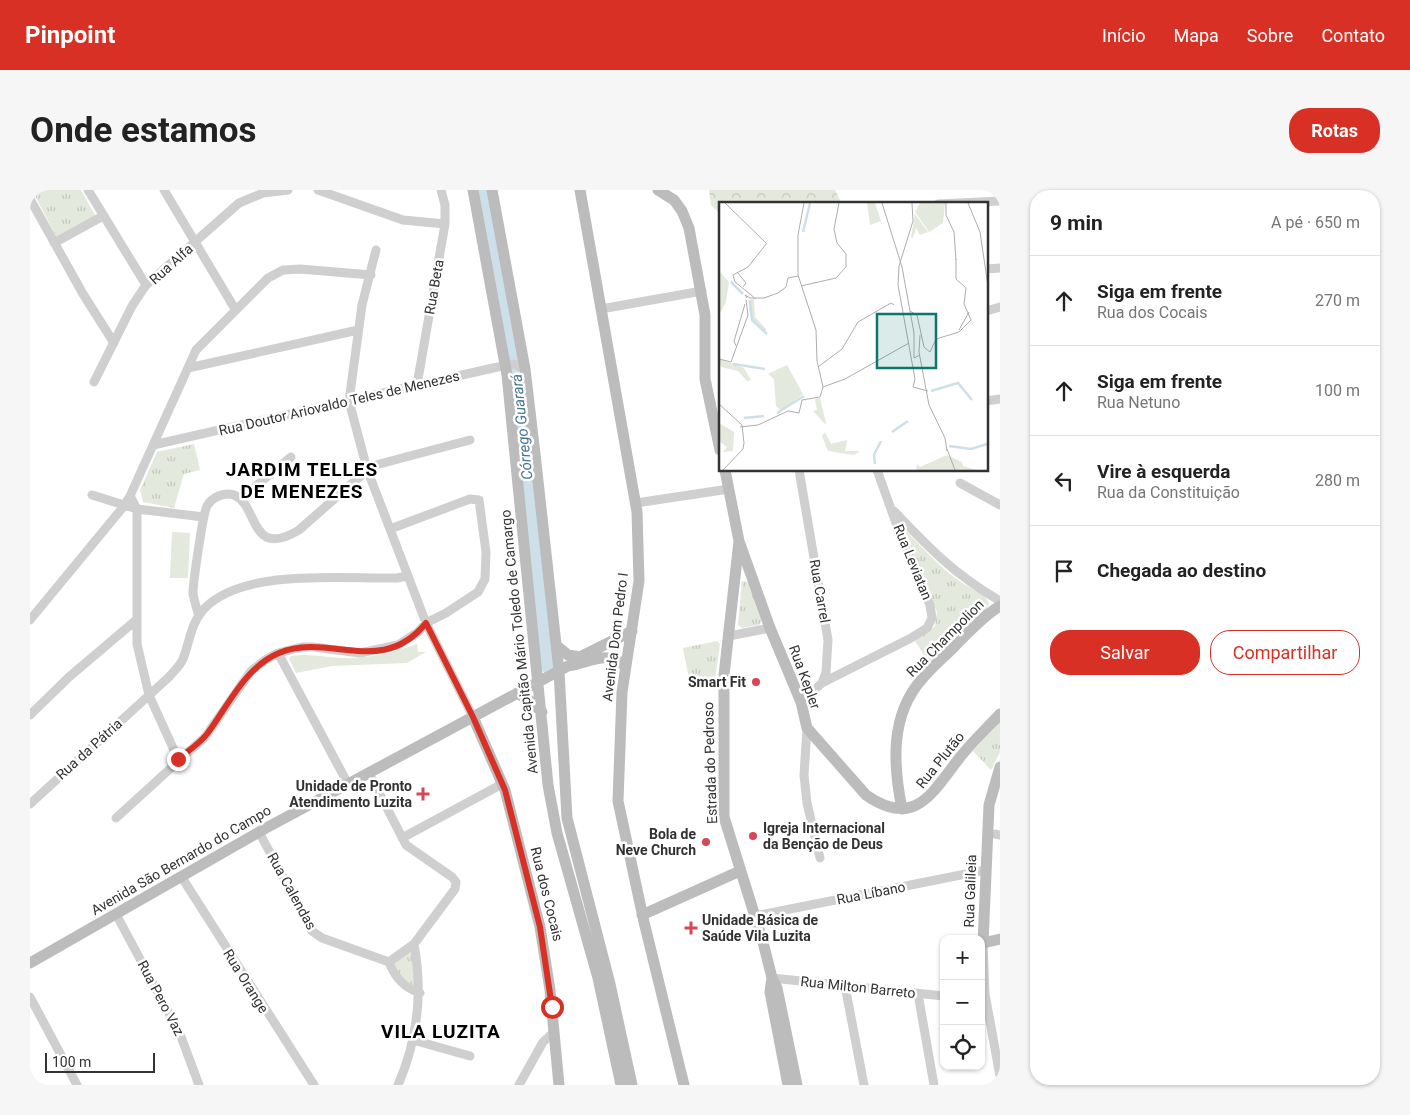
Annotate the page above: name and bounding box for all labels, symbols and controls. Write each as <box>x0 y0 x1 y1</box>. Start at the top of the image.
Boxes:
text: Pinpoint <box>25 21 115 49</box>
text: Início <box>1102 25 1145 46</box>
text: Mapa <box>1173 25 1219 46</box>
text: Sobre <box>1247 25 1293 46</box>
text: Contato <box>1321 25 1385 46</box>
button: Rotas <box>1289 108 1380 153</box>
text: Onde estamos <box>30 110 257 151</box>
inset map <box>719 202 988 471</box>
text: 9 min <box>1050 211 1103 235</box>
text: A pé · 650 m <box>1271 213 1360 232</box>
street label: Rua Alfa <box>146 241 196 287</box>
street label: Rua Beta <box>421 258 447 316</box>
text: Siga em frente <box>1097 280 1222 303</box>
icon: ahead <box>1050 287 1078 315</box>
text: 270 m <box>1315 291 1360 310</box>
text: Rua dos Cocais <box>1097 303 1208 322</box>
street label: Rua Doutor Ariovaldo Teles de Menezes <box>217 367 461 439</box>
text: Siga em frente <box>1097 370 1222 393</box>
water label: Córrego Guarará <box>507 373 537 481</box>
icon: ahead <box>1050 377 1078 405</box>
text: 100 m <box>1315 381 1360 400</box>
text: Rua Netuno <box>1097 393 1180 412</box>
district label: JARDIM TELLES DE MENEZES <box>226 458 378 503</box>
text: Vire à esquerda <box>1097 460 1230 483</box>
icon: left <box>1050 467 1078 495</box>
text: 280 m <box>1315 471 1360 490</box>
text: Rua da Constituição <box>1097 483 1240 502</box>
street label: Avenida Capitão Mário Toledo de Camargo <box>497 509 541 775</box>
street label: Rua Leviatan <box>891 522 935 602</box>
icon: arrive <box>1050 557 1078 585</box>
street label: Rua Carrel <box>807 558 833 624</box>
text: Chegada ao destino <box>1097 559 1266 582</box>
street label: Avenida Dom Pedro I <box>599 572 631 702</box>
street label: Rua Champolion <box>903 596 987 680</box>
button: Salvar <box>1050 630 1200 675</box>
button: Compartilhar <box>1210 630 1360 675</box>
street label: Rua Kepler <box>786 643 824 711</box>
place label: Smart Fit <box>688 674 746 690</box>
marker: Smart Fit <box>750 676 762 688</box>
street label: Estrada do Pedroso <box>700 702 720 824</box>
street label: Rua da Pátria <box>53 715 125 783</box>
street label: Rua Plutão <box>913 729 967 791</box>
route end <box>167 748 190 771</box>
place label: Unidade de Pronto Atendimento Luzita <box>289 778 412 810</box>
marker: Unidade de Pronto Atendimento Luzita <box>416 787 430 801</box>
street label: Avenida São Bernardo do Campo <box>88 802 274 918</box>
place label: Igreja Internacional da Benção de Deus <box>763 820 885 852</box>
place label: Bola de Neve Church <box>616 826 696 858</box>
marker: Igreja Internacional da Benção de Deus <box>747 830 759 842</box>
marker: Bola de Neve Church <box>700 836 712 848</box>
street label: Rua dos Cocais <box>528 845 566 943</box>
street label: Rua Calendas <box>264 850 320 932</box>
street label: Rua Galileia <box>961 854 979 928</box>
street label: Rua Líbano <box>835 879 907 907</box>
place label: Unidade Básica de Saúde Vila Luzita <box>702 912 819 944</box>
marker: Unidade Básica de Saúde Vila Luzita <box>684 921 698 935</box>
map controls <box>940 935 985 1070</box>
button: + <box>940 935 985 980</box>
street label: Rua Orange <box>220 946 272 1016</box>
street label: Rua Pero Vaz <box>134 958 188 1038</box>
street label: Rua Milton Barreto <box>800 973 916 1001</box>
button: − <box>940 980 985 1025</box>
route start <box>541 996 564 1019</box>
district label: VILA LUZITA <box>381 1020 501 1043</box>
button: locate <box>940 1025 985 1070</box>
scale bar <box>45 1050 155 1073</box>
text: 100 m <box>52 1054 91 1070</box>

